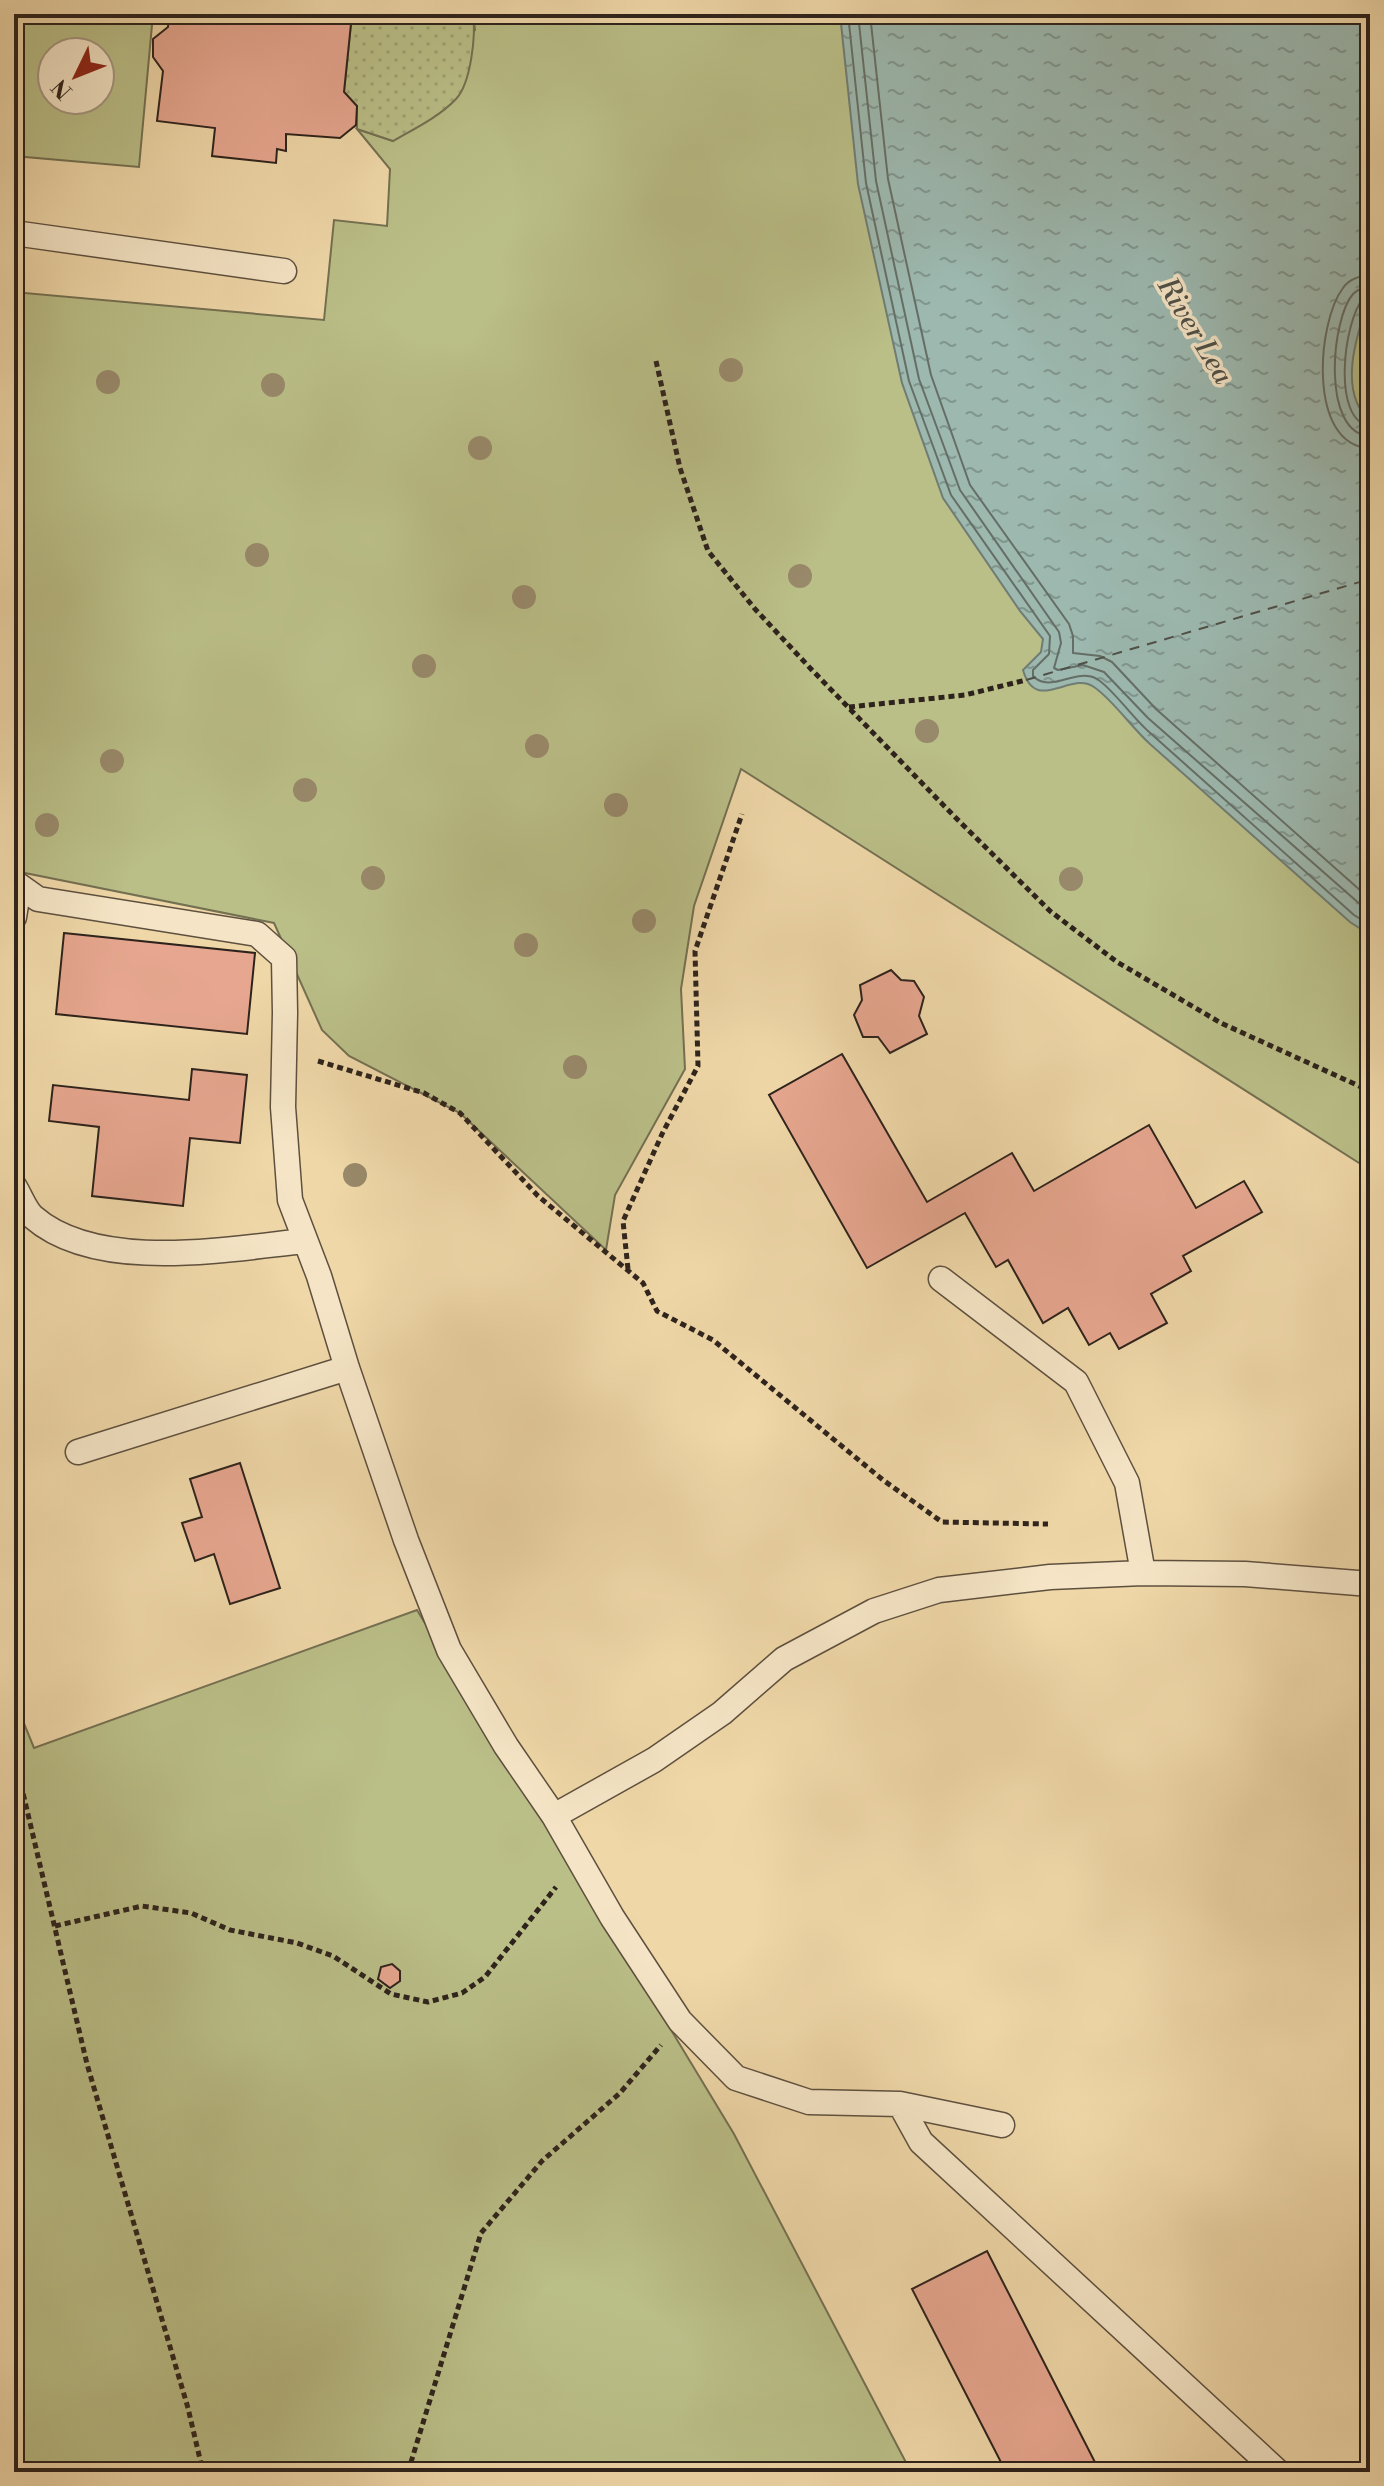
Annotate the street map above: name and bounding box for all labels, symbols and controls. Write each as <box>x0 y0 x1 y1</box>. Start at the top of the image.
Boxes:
north arrow <box>36 36 116 116</box>
text: N <box>46 73 78 104</box>
water label: River Lea <box>1149 270 1240 391</box>

